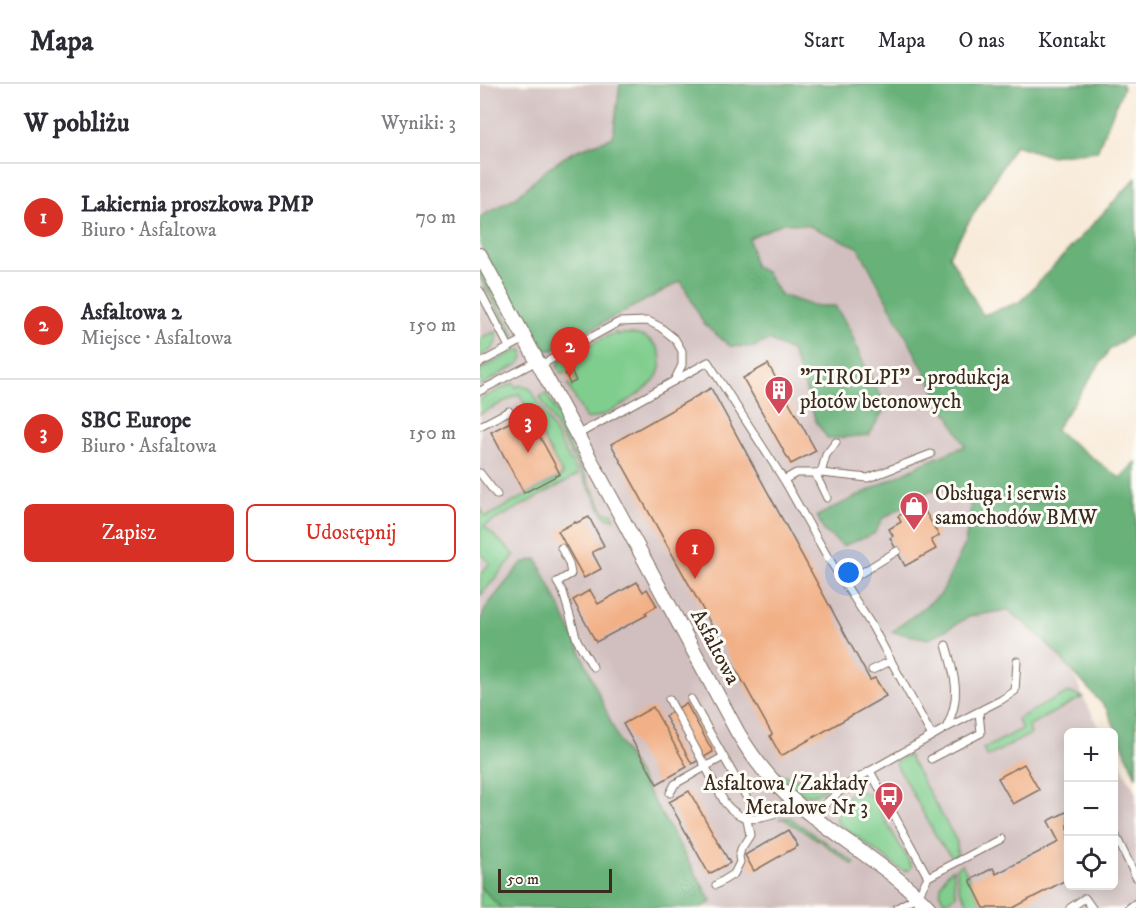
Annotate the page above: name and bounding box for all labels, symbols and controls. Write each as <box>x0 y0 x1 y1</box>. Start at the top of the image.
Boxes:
text: Mapa <box>30 24 93 59</box>
text: Start <box>804 28 845 54</box>
text: Mapa <box>878 28 925 54</box>
text: O nas <box>958 28 1005 54</box>
text: Kontakt <box>1038 28 1106 54</box>
text: W pobliżu <box>24 107 129 140</box>
text: Wyniki: 3 <box>381 111 456 136</box>
text: Lakiernia proszkowa PMP <box>81 191 313 218</box>
text: 1 <box>40 205 47 230</box>
text: 70 m <box>415 205 456 230</box>
text: Biuro · Asfaltowa <box>81 218 216 243</box>
text: Asfaltowa 2 <box>81 299 182 326</box>
text: 2 <box>39 313 48 338</box>
text: 150 m <box>409 313 456 338</box>
text: Miejsce · Asfaltowa <box>81 326 232 351</box>
pin: 2 <box>550 328 590 377</box>
place label: "TIROLPI" - produkcja płotów betonowych <box>799 365 1010 415</box>
building icon: "TIROLPI" - produkcja płotów betonowych <box>763 374 795 416</box>
pin: 3 <box>508 404 548 453</box>
text: SBC Europe <box>81 407 191 434</box>
text: 3 <box>40 421 47 446</box>
text: 150 m <box>409 421 456 446</box>
text: Biuro · Asfaltowa <box>81 434 216 459</box>
place label: Obsługa i serwis samochodów BMW <box>935 481 1098 531</box>
shop icon: Obsługa i serwis samochodów BMW <box>898 490 930 532</box>
button: Zapisz <box>24 504 234 562</box>
button: Udostępnij <box>246 504 456 562</box>
pin: 1 <box>676 530 714 579</box>
your location <box>834 558 863 587</box>
street label: Asfaltowa <box>684 605 746 689</box>
map controls <box>1064 728 1118 890</box>
button: + <box>1064 728 1118 782</box>
place label: Asfaltowa / Zakłady Metalowe Nr 3 <box>703 771 869 821</box>
bus stop icon: Asfaltowa / Zakłady Metalowe Nr 3 <box>873 780 905 822</box>
button: − <box>1064 782 1118 836</box>
button: locate <box>1064 836 1118 890</box>
scale bar <box>498 866 612 894</box>
text: 50 m <box>507 869 539 889</box>

